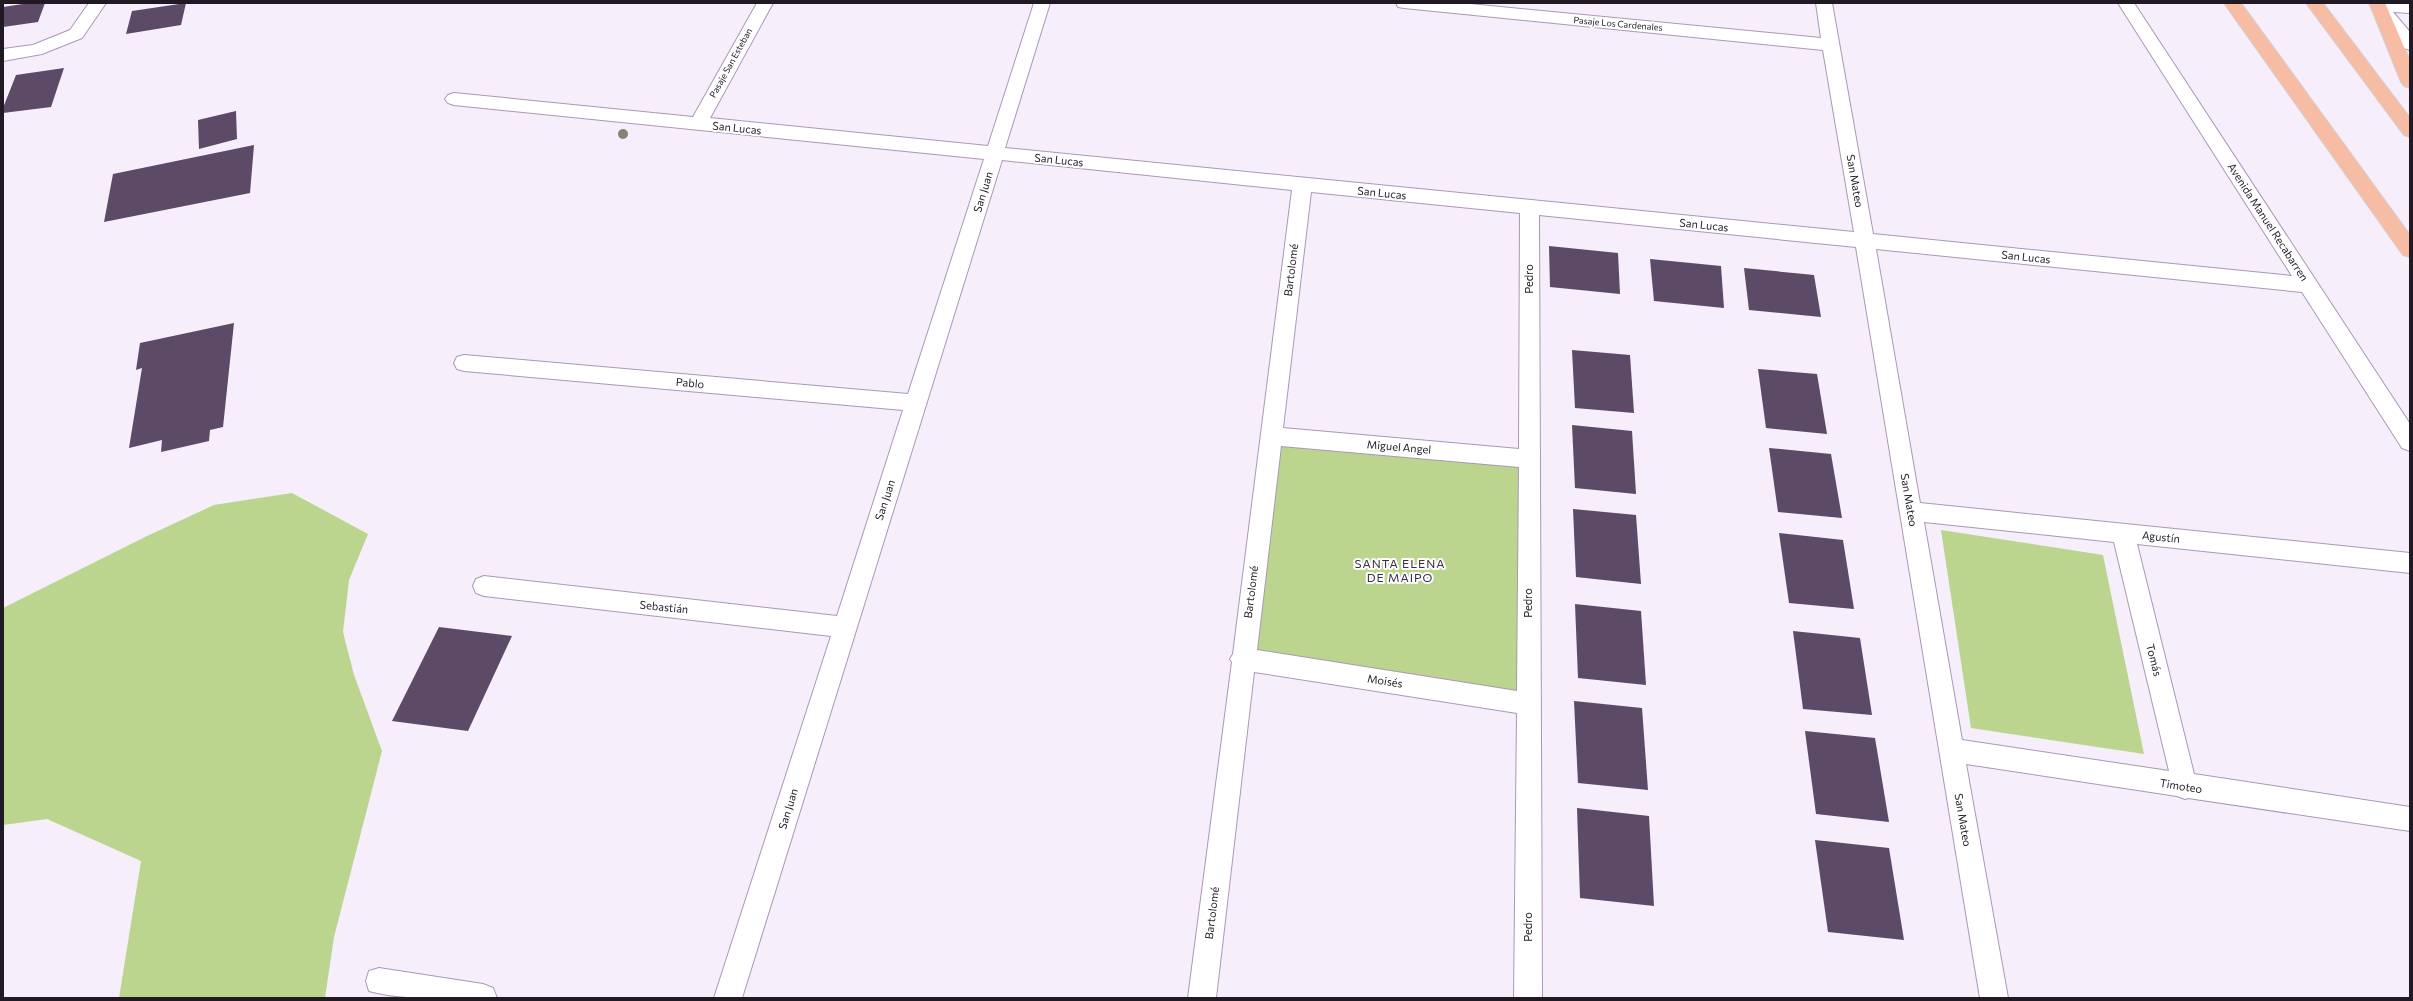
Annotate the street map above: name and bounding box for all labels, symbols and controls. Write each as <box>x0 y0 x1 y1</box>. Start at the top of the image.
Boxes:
street label: Pasaje Los Cardenales <box>1573 14 1663 33</box>
street label: Pasaje San Esteban <box>707 26 754 99</box>
street label: San Lucas <box>712 118 762 137</box>
street label: San Lucas <box>1034 150 1084 169</box>
street label: San Mateo <box>1844 153 1867 209</box>
street label: Avenida Manuel Recabarren <box>2225 160 2311 283</box>
street label: San Juan <box>970 170 996 214</box>
street label: San Lucas <box>1357 183 1407 202</box>
street label: San Lucas <box>1679 215 1729 234</box>
street label: Bartolomé <box>1281 243 1300 297</box>
street label: San Lucas <box>2001 247 2051 266</box>
street label: Pedro <box>1522 264 1535 294</box>
street label: Pablo <box>675 375 705 390</box>
street label: Miguel Angel <box>1366 437 1432 456</box>
street label: San Mateo <box>1898 472 1921 528</box>
street label: San Juan <box>872 478 898 522</box>
street label: Agustín <box>2141 528 2181 545</box>
district label: SANTA ELENA DE MAIPO <box>1354 556 1446 584</box>
street label: Bartolomé <box>1241 565 1260 619</box>
street label: Pedro <box>1521 588 1534 618</box>
street label: Sebastián <box>639 597 689 616</box>
street label: Tomás <box>2144 642 2165 678</box>
street label: Moisés <box>1366 671 1404 690</box>
street label: Timoteo <box>2159 776 2204 795</box>
street label: San Juan <box>775 787 801 831</box>
street label: San Mateo <box>1952 792 1975 848</box>
street label: Bartolomé <box>1202 886 1221 940</box>
street label: Pedro <box>1521 912 1534 942</box>

